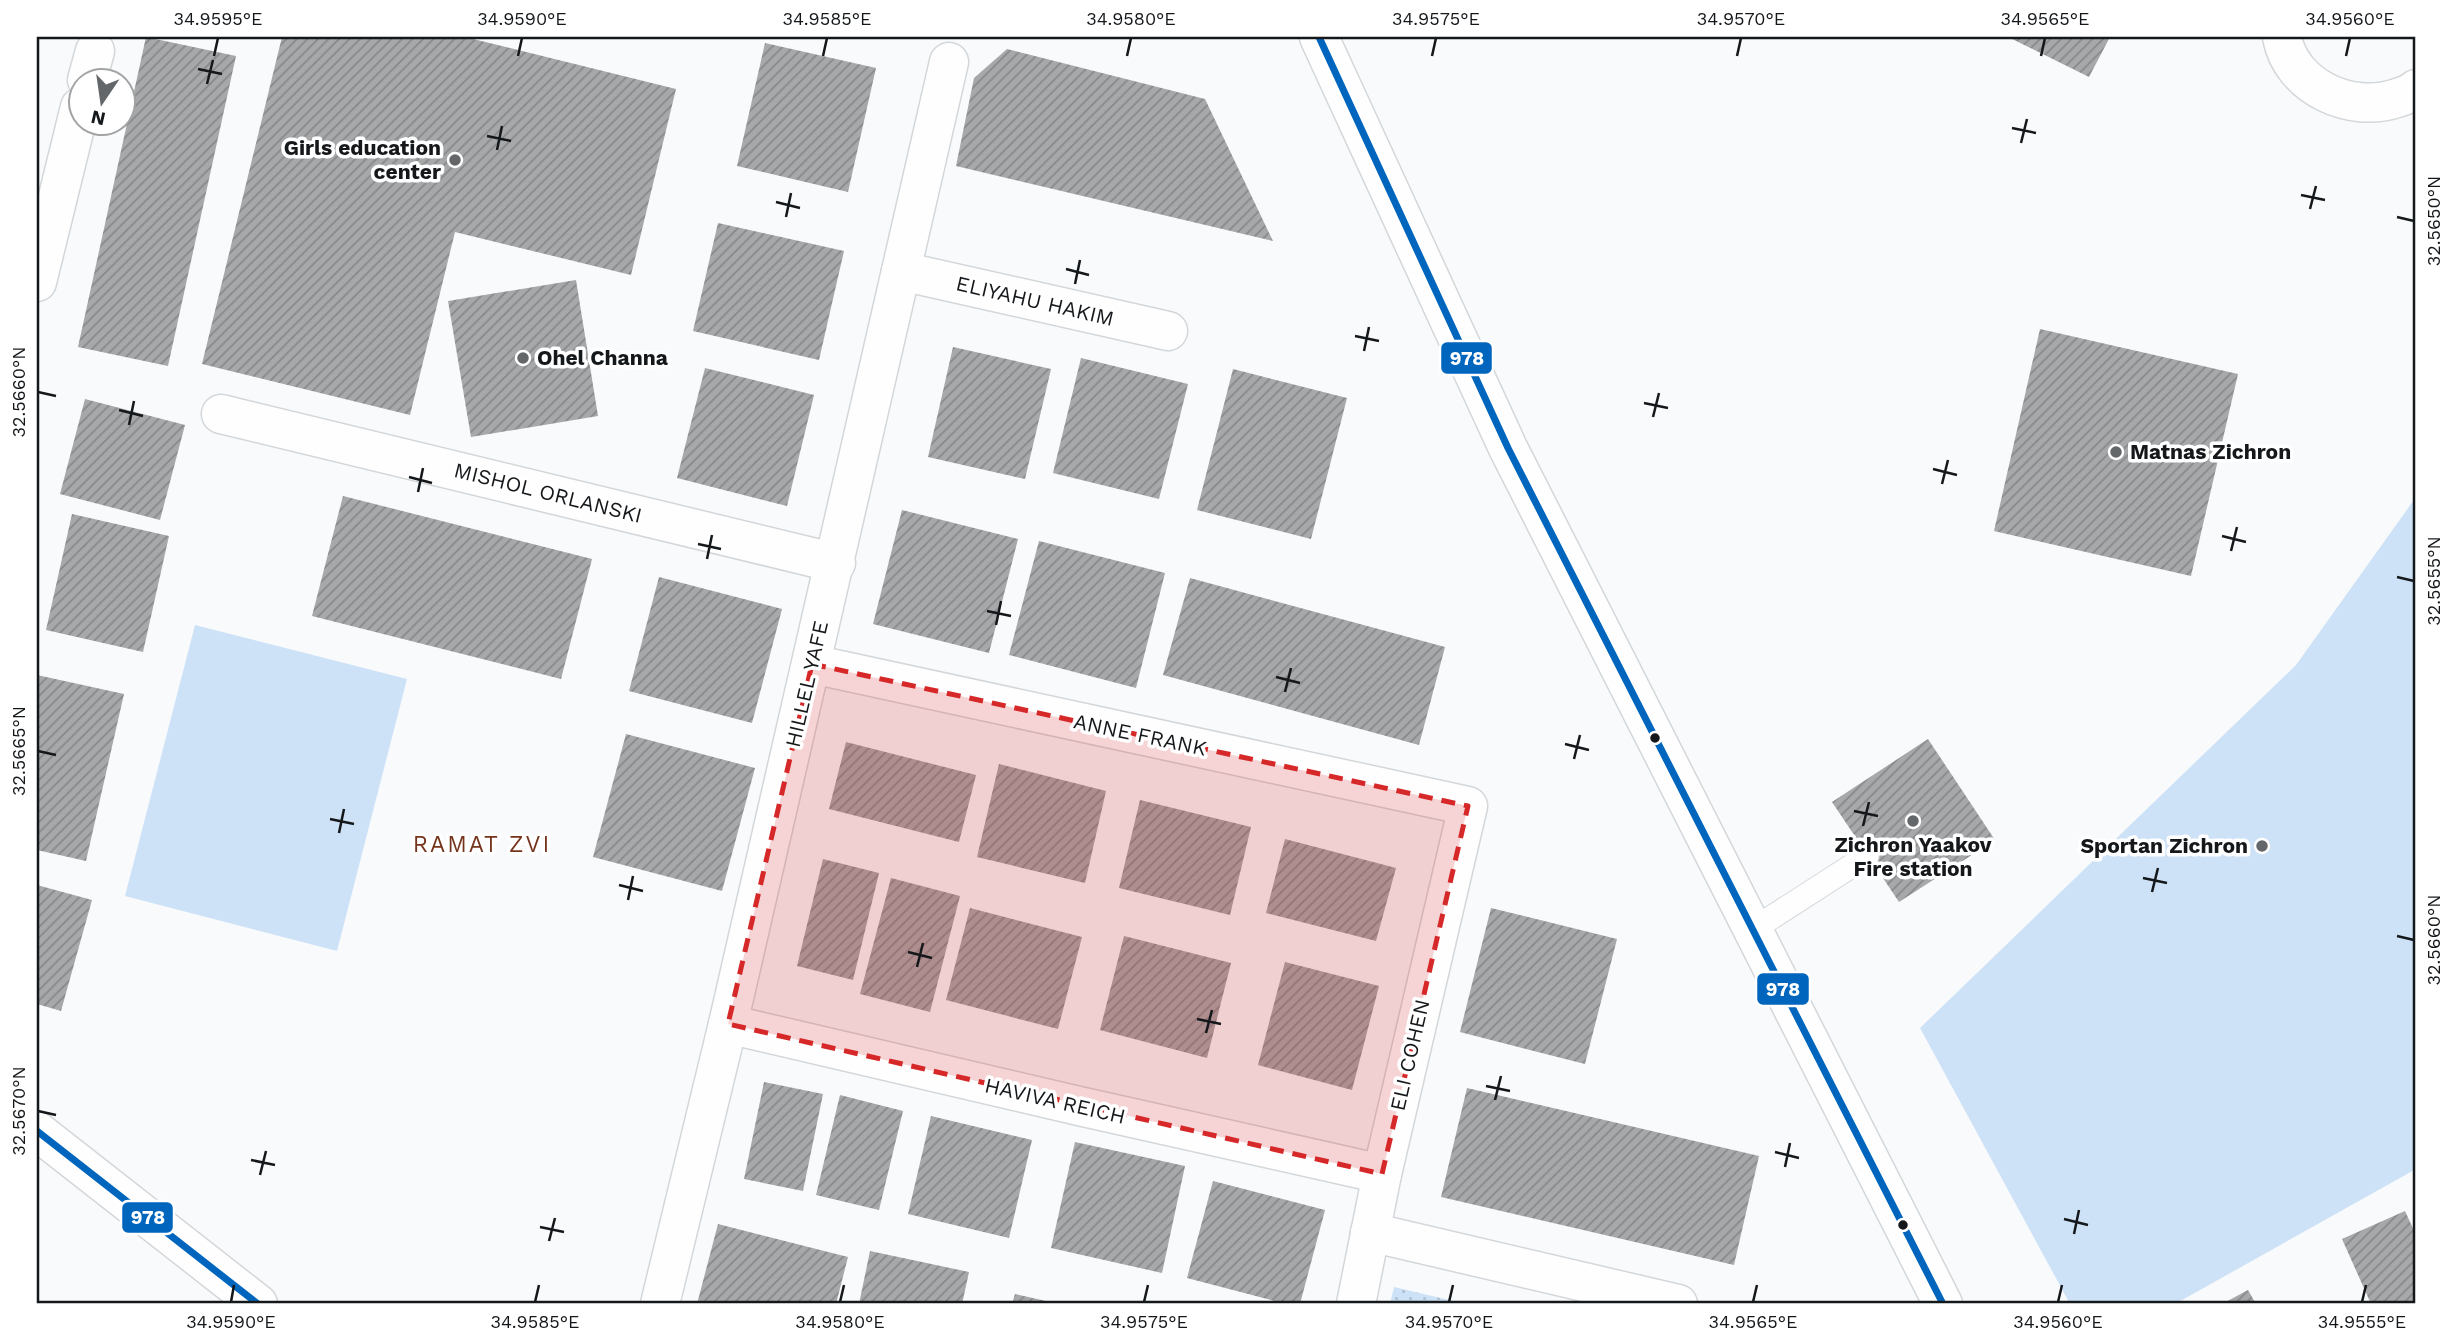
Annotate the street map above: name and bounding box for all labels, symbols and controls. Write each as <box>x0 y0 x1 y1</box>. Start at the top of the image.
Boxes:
text: 34.9595°E <box>173 8 263 29</box>
text: 34.9590°E <box>477 8 567 29</box>
text: 34.9585°E <box>783 8 872 29</box>
text: 34.9580°E <box>1086 8 1176 29</box>
text: 34.9575°E <box>1392 8 1480 29</box>
text: 34.9570°E <box>1697 8 1785 29</box>
text: 34.9565°E <box>2001 8 2089 29</box>
text: 34.9560°E <box>2305 8 2395 29</box>
north arrow <box>66 66 136 136</box>
text: N <box>89 105 108 131</box>
place label: Girls education center <box>284 135 441 184</box>
marker: Girls education center <box>447 152 463 168</box>
text: 32.5650°N <box>2423 176 2444 266</box>
street label: ELIYAHU HAKIM <box>954 270 1117 331</box>
line badge: 978 <box>1440 341 1493 375</box>
place label: Ohel Channa <box>537 345 669 370</box>
text: 32.5660°N <box>8 347 29 437</box>
text: 978 <box>1450 347 1484 370</box>
marker: Ohel Channa <box>515 350 531 366</box>
place label: Matnas Zichron <box>2130 439 2291 464</box>
marker: Matnas Zichron <box>2108 444 2124 460</box>
street label: MISHOL ORLANSKI <box>452 457 645 528</box>
text: 32.5655°N <box>2423 536 2444 626</box>
street label: HILLEL YAFE <box>780 618 833 750</box>
text: 32.5665°N <box>8 706 29 796</box>
street label: ANNE FRANK <box>1071 708 1209 761</box>
unlabelled marker <box>1648 731 1662 745</box>
marker: Zichron Yaakov Fire station <box>1905 813 1921 829</box>
district label: RAMAT ZVI <box>413 831 551 858</box>
place label: Zichron Yaakov Fire station <box>1834 832 1992 881</box>
place label: Sportan Zichron <box>2081 833 2248 858</box>
marker: Sportan Zichron <box>2254 838 2270 854</box>
text: 32.5660°N <box>2423 895 2444 985</box>
line badge: 978 <box>1756 972 1810 1006</box>
text: 978 <box>1766 978 1800 1001</box>
street label: ELI COHEN <box>1385 997 1434 1113</box>
text: 32.5670°N <box>8 1066 29 1156</box>
street label: HAVIVA REICH <box>982 1072 1128 1129</box>
line badge: 978 <box>121 1201 174 1234</box>
text: 978 <box>131 1206 165 1229</box>
unlabelled marker <box>1896 1218 1910 1232</box>
text: 34.9590°E <box>186 1311 276 1332</box>
text: 34.9585°E <box>491 1311 580 1332</box>
text: 34.9580°E <box>795 1311 885 1332</box>
text: 34.9575°E <box>1100 1311 1188 1332</box>
text: 34.9570°E <box>1405 1311 1493 1332</box>
text: 34.9565°E <box>1709 1311 1797 1332</box>
text: 34.9560°E <box>2013 1311 2103 1332</box>
text: 34.9555°E <box>2318 1311 2406 1332</box>

